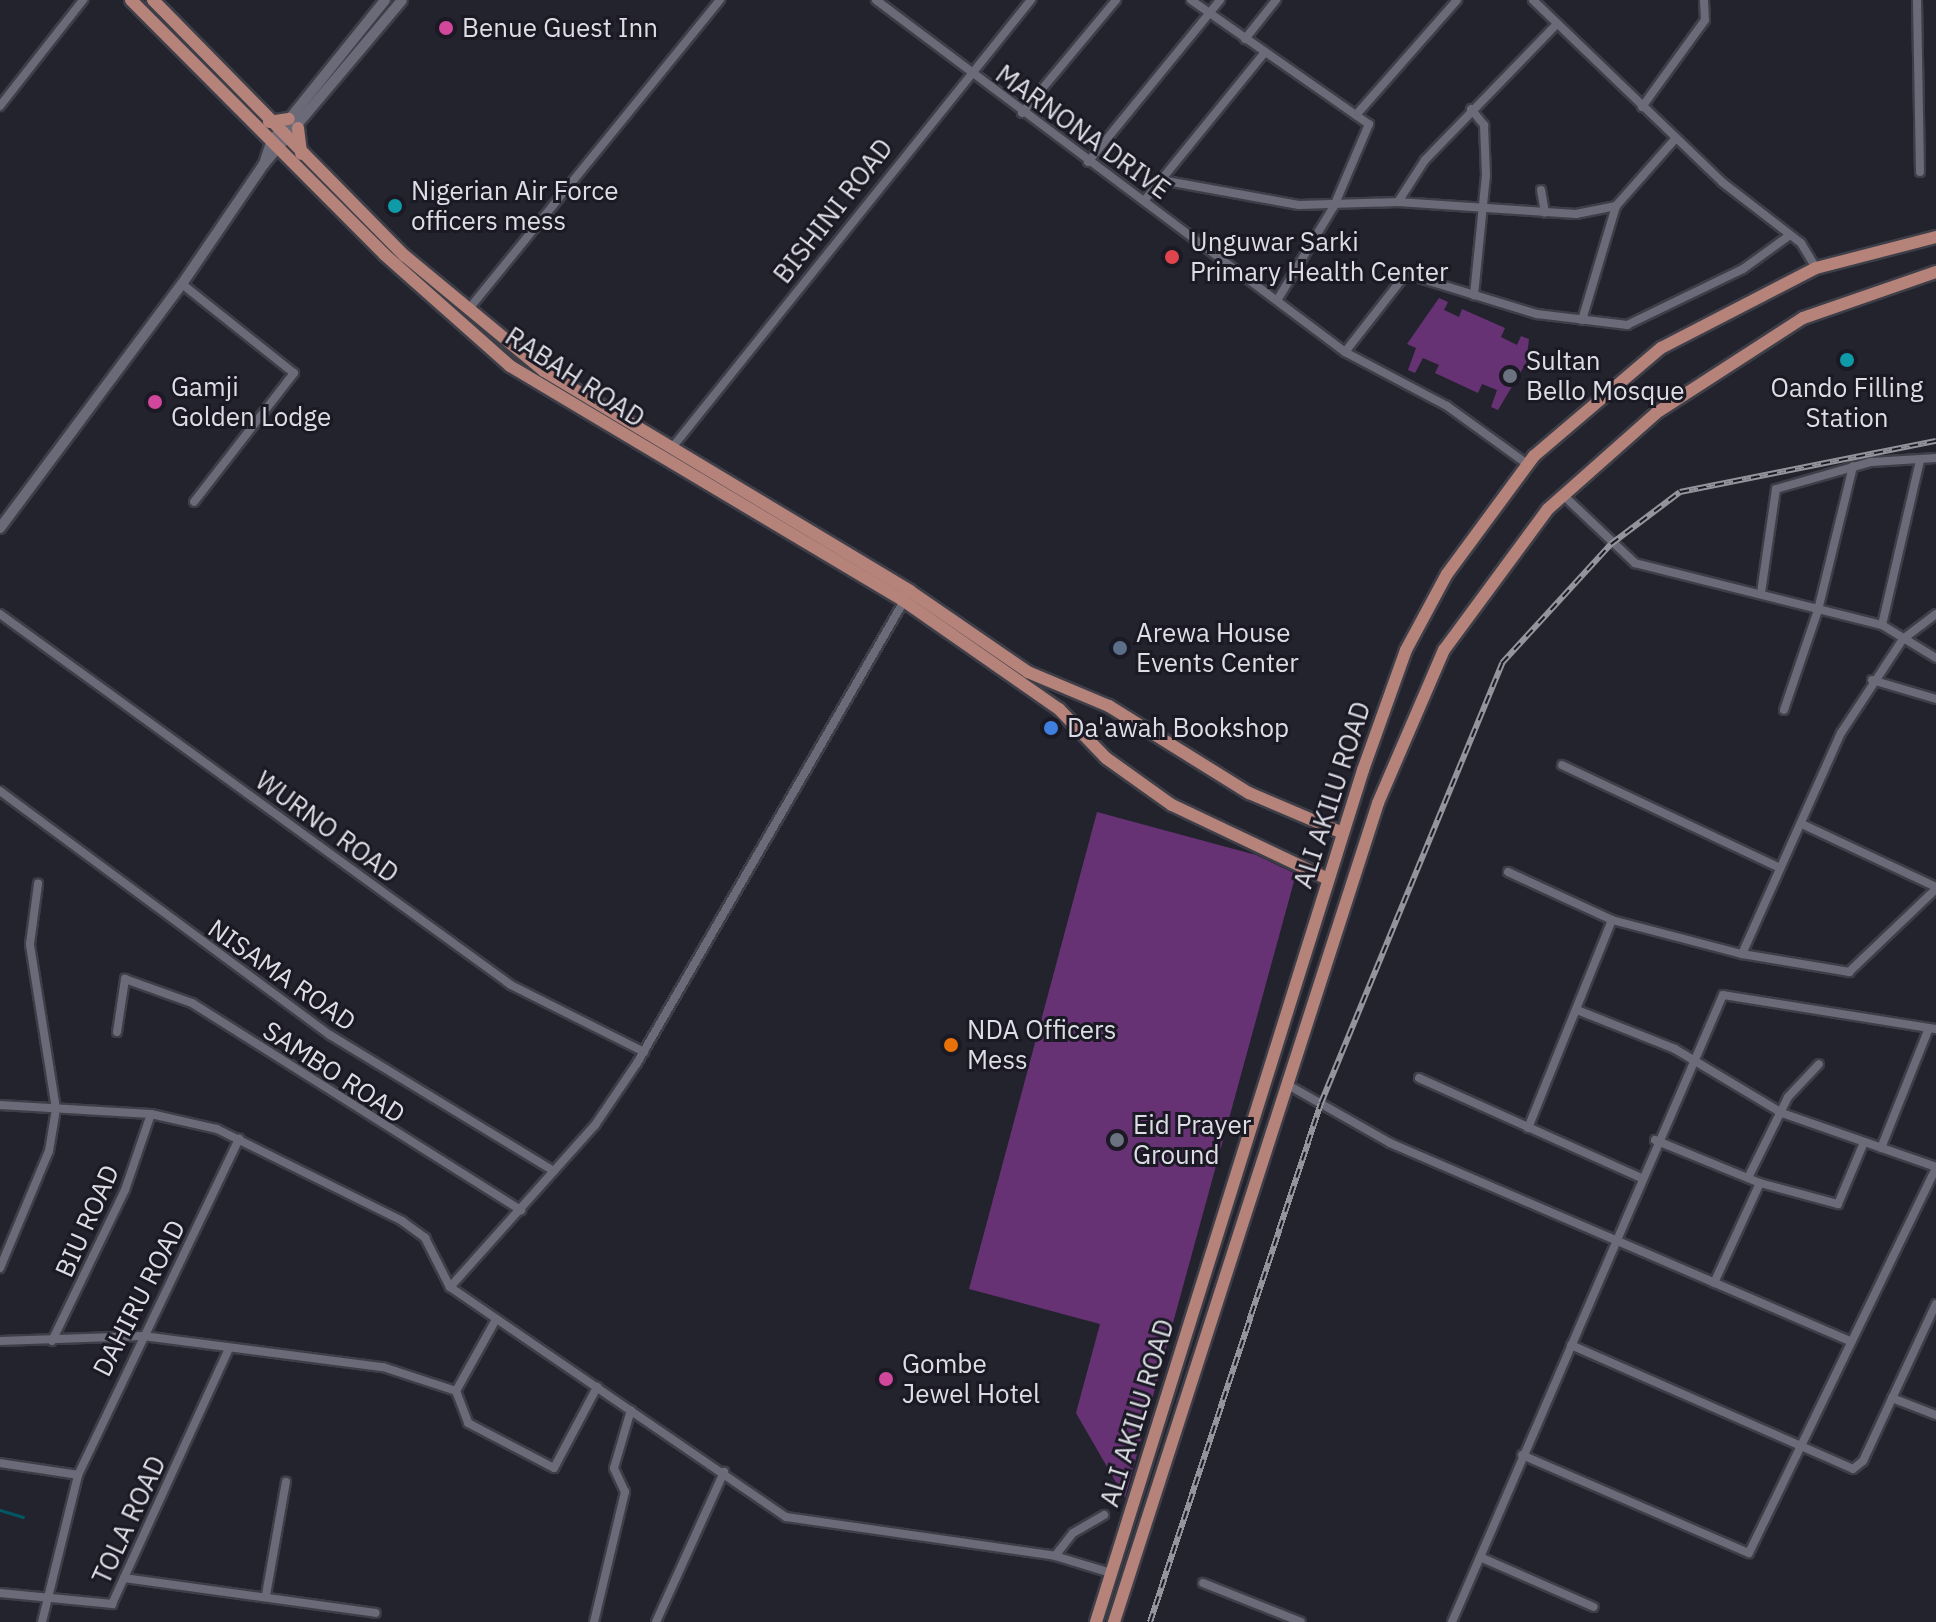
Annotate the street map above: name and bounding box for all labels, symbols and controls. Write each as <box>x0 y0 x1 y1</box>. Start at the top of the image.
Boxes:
place label: Benue Guest Inn <box>462 12 658 44</box>
marker: Benue Guest Inn <box>437 19 455 37</box>
street label: MARNONA DRIVE <box>990 58 1176 206</box>
street label: BISHINI ROAD <box>767 133 899 289</box>
place label: Nigerian Air Force officers mess <box>411 175 618 236</box>
marker: Nigerian Air Force officers mess <box>386 197 404 215</box>
place label: Unguwar Sarki Primary Health Center <box>1190 226 1449 288</box>
marker: Unguwar Sarki Primary Health Center <box>1161 246 1183 268</box>
street label: RABAH ROAD <box>500 320 650 434</box>
place label: Sultan Bello Mosque <box>1526 345 1684 406</box>
marker: Oando Filling Station <box>1838 351 1856 369</box>
marker: Sultan Bello Mosque <box>1501 367 1519 385</box>
place label: Gamji Golden Lodge <box>171 371 331 432</box>
place label: Oando Filling Station <box>1771 372 1923 434</box>
marker: Gamji Golden Lodge <box>146 393 164 411</box>
place label: Arewa House Events Center <box>1136 617 1299 678</box>
marker: Arewa House Events Center <box>1111 639 1129 657</box>
street label: ALI AKILU ROAD <box>1287 698 1377 892</box>
place label: Da'awah Bookshop <box>1067 712 1289 744</box>
marker: Da'awah Bookshop <box>1042 719 1060 737</box>
street label: WURNO ROAD <box>250 765 404 889</box>
street label: NISAMA ROAD <box>202 913 362 1037</box>
place label: NDA Officers Mess <box>967 1014 1116 1076</box>
street label: SAMBO ROAD <box>257 1015 411 1129</box>
marker: NDA Officers Mess <box>942 1036 960 1054</box>
place label: Eid Prayer Ground <box>1133 1109 1251 1170</box>
marker: Eid Prayer Ground <box>1108 1131 1126 1149</box>
street label: BIU ROAD <box>48 1160 126 1282</box>
street label: DAHIRU ROAD <box>86 1215 192 1381</box>
street label: ALI AKILU ROAD <box>1094 1316 1180 1510</box>
place label: Gombe Jewel Hotel <box>902 1348 1040 1410</box>
marker: Gombe Jewel Hotel <box>877 1370 895 1388</box>
street label: TOLA ROAD <box>86 1451 172 1589</box>

